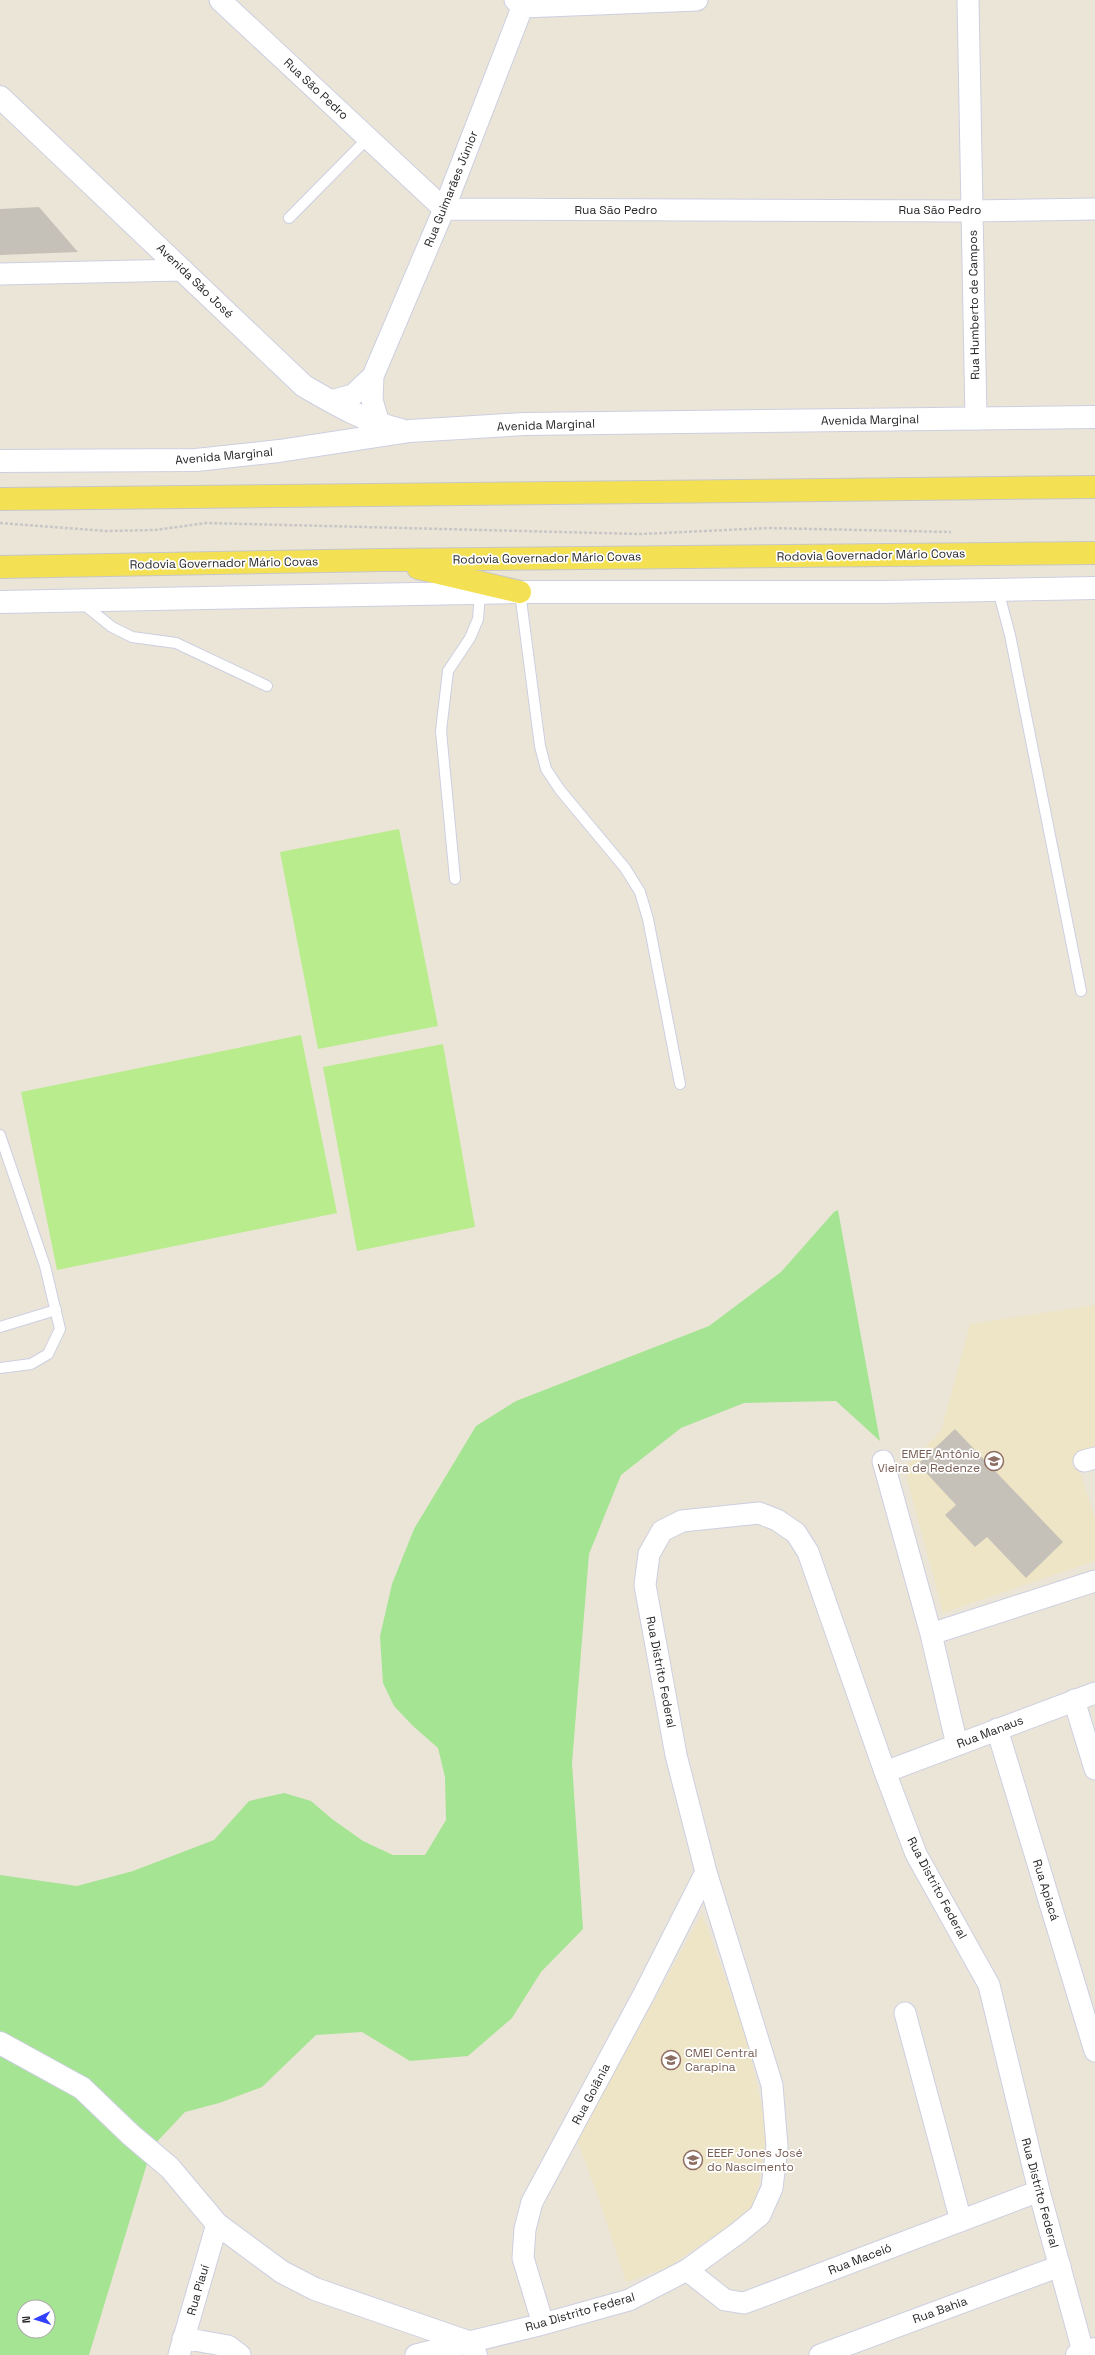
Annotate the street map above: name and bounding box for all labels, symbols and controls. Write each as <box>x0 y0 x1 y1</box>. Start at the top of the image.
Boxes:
street label: Rua São Pedro <box>280 55 352 123</box>
street label: Rua Guimarães Júnior <box>420 128 482 250</box>
street label: Rua São Pedro <box>574 202 658 218</box>
street label: Rua São Pedro <box>898 202 982 218</box>
street label: Rua Humberto de Campos <box>965 230 983 380</box>
street label: Avenida São José <box>153 240 237 322</box>
street label: Avenida Marginal <box>821 411 919 429</box>
street label: Avenida Marginal <box>497 415 595 435</box>
street label: Avenida Marginal <box>174 444 274 468</box>
street label: Rodovia Governador Mário Covas <box>777 545 965 565</box>
street label: Rodovia Governador Mário Covas <box>453 548 641 568</box>
street label: Rodovia Governador Mário Covas <box>130 553 318 573</box>
place label: EMEF Antônio Vieira de Redenze <box>877 1446 980 1476</box>
school or university icon: EMEF Antônio Vieira de Redenze <box>983 1450 1005 1472</box>
street label: Rua Distrito Federal <box>642 1615 680 1729</box>
street label: Rua Manaus <box>954 1712 1026 1752</box>
street label: Rua Distrito Federal <box>903 1834 971 1942</box>
street label: Rua Apiacá <box>1029 1857 1063 1923</box>
place label: CMEI Central Carapina <box>685 2045 758 2075</box>
school or university icon: CMEI Central Carapina <box>660 2049 682 2071</box>
street label: Rua Goiânia <box>568 2060 614 2127</box>
street label: Rua Distrito Federal <box>1018 2136 1062 2250</box>
place label: EEEF Jones José do Nascimento <box>707 2145 803 2175</box>
school or university icon: EEEF Jones José do Nascimento <box>682 2149 704 2171</box>
street label: Rua Maceió <box>826 2240 894 2278</box>
street label: Rua Piauí <box>183 2263 213 2317</box>
street label: Rua Distrito Federal <box>523 2289 637 2335</box>
street label: Rua Bahia <box>911 2293 970 2327</box>
north arrow <box>16 2299 56 2339</box>
text: N <box>19 2316 33 2324</box>

